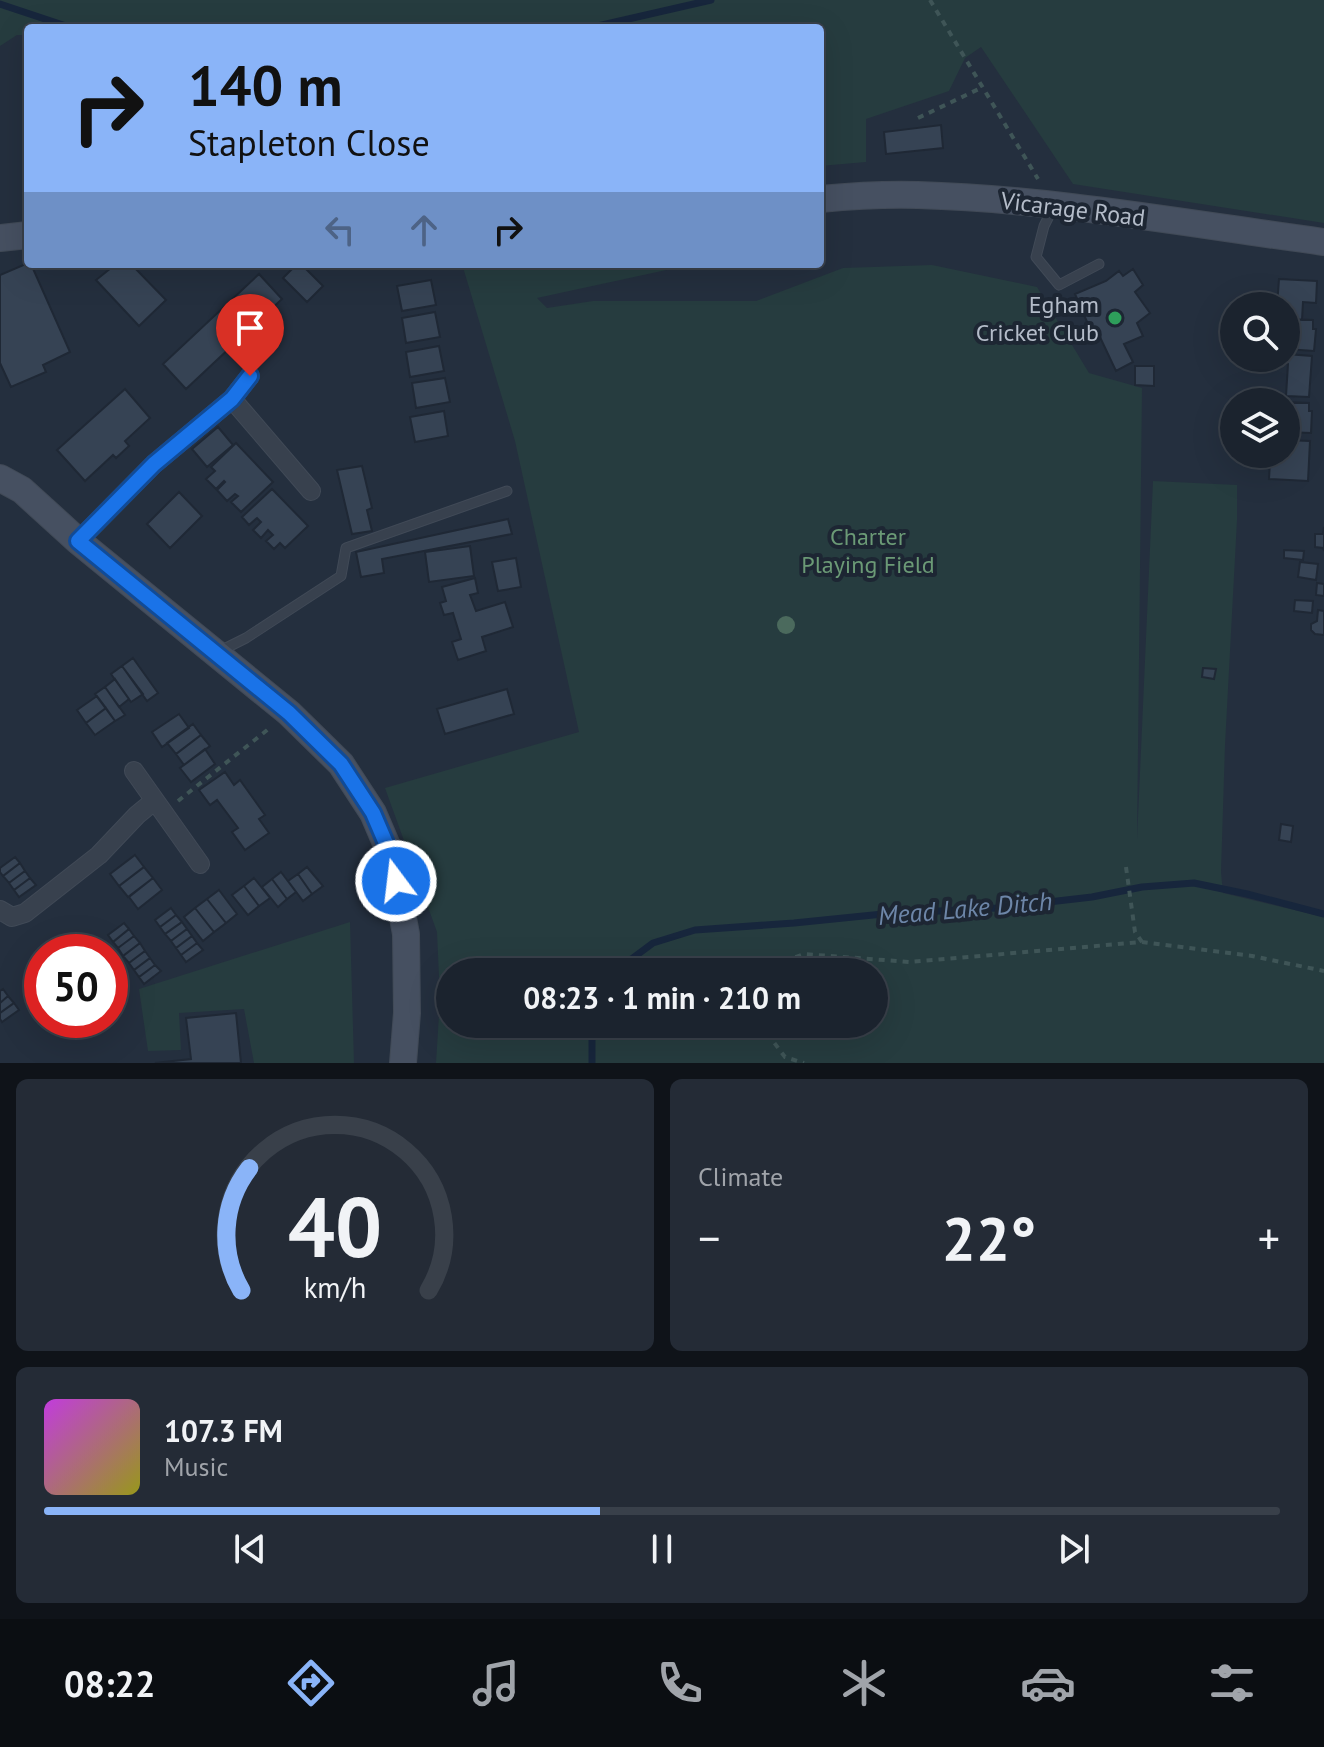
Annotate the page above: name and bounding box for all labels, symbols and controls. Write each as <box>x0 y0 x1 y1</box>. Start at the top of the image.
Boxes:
text: 140 m <box>188 49 343 121</box>
icon: right <box>56 56 160 160</box>
text: Stapleton Close <box>188 119 430 166</box>
street label: Vicarage Road <box>998 185 1147 233</box>
icon: left <box>318 208 362 252</box>
icon: ahead <box>402 208 446 252</box>
icon: right <box>486 208 530 252</box>
place label: Egham Cricket Club <box>976 289 1099 348</box>
map controls <box>1220 292 1300 468</box>
button: search <box>1220 292 1300 372</box>
pin <box>216 294 284 376</box>
icon: arrive <box>228 306 272 350</box>
marker: Egham Cricket Club <box>1106 309 1124 327</box>
button: layers <box>1220 388 1300 468</box>
park label: Charter Playing Field <box>801 521 935 580</box>
position arrow <box>354 839 438 923</box>
water label: Mead Lake Ditch <box>877 884 1053 932</box>
speed limit sign: 50 <box>24 934 128 1038</box>
text: 08:23 · 1 min · 210 m <box>523 978 801 1017</box>
text: Climate <box>698 1160 783 1193</box>
text: 40 <box>288 1172 382 1280</box>
text: 22° <box>942 1199 1036 1277</box>
text: − <box>698 1209 720 1266</box>
text: + <box>1258 1209 1280 1266</box>
text: km/h <box>304 1269 366 1306</box>
text: 107.3 FM <box>164 1411 283 1450</box>
text: Music <box>164 1450 228 1483</box>
icon: previous <box>228 1527 272 1571</box>
icon: pause <box>640 1527 684 1571</box>
icon: next <box>1052 1527 1096 1571</box>
icon: directions <box>283 1655 339 1711</box>
icon: music <box>468 1655 524 1711</box>
icon: phone <box>652 1655 708 1711</box>
icon: climate <box>836 1655 892 1711</box>
icon: car <box>1020 1655 1076 1711</box>
icon: filters <box>1204 1655 1260 1711</box>
text: 08:22 <box>64 1660 155 1707</box>

